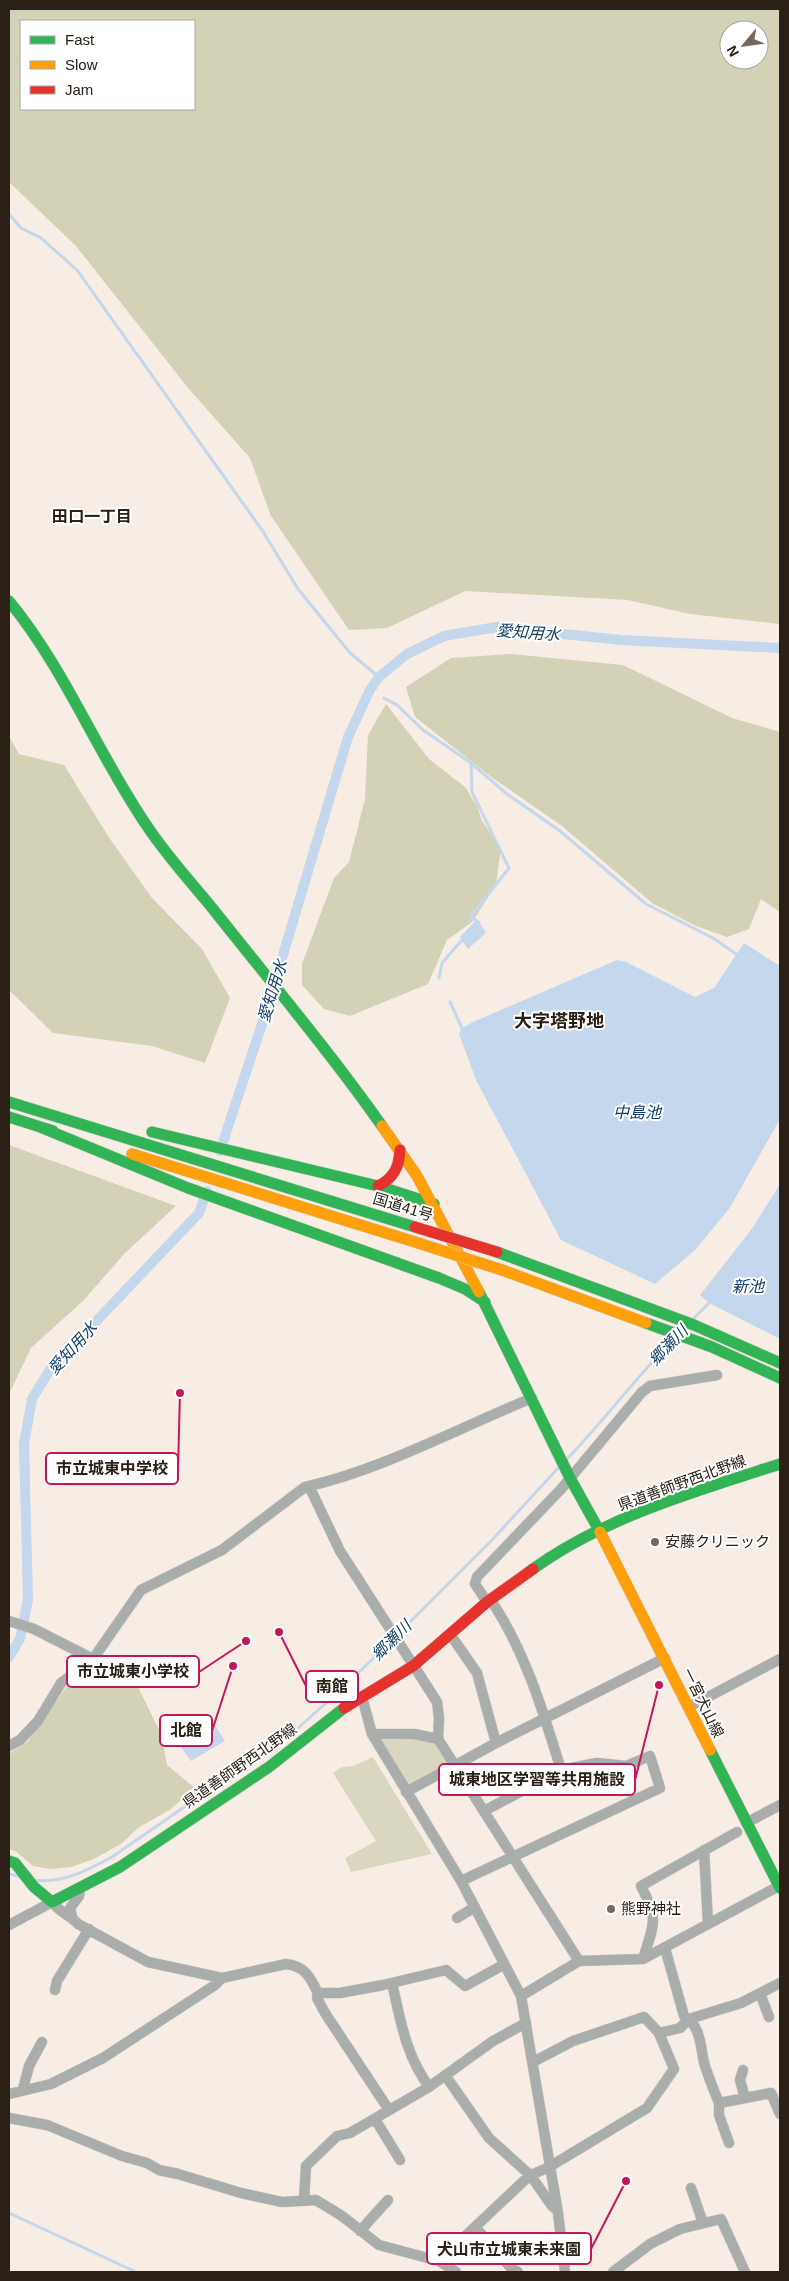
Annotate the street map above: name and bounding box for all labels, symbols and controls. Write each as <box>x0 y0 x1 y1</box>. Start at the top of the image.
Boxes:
legend <box>20 20 195 110</box>
north arrow <box>719 20 769 70</box>
text: Fast <box>65 31 95 48</box>
text: N <box>723 43 742 60</box>
text: Slow <box>65 56 98 73</box>
text: Jam <box>65 81 93 98</box>
district label: 田口一丁目 <box>52 508 132 525</box>
water label: 愛知用水 <box>495 622 562 643</box>
water label: 愛知用水 <box>255 956 291 1024</box>
district label: 大字塔野地 <box>514 1011 604 1031</box>
water label: 中島池 <box>613 1104 663 1121</box>
street label: 国道41号 <box>371 1189 435 1224</box>
water label: 新池 <box>732 1278 766 1295</box>
water label: 愛知用水 <box>45 1317 101 1378</box>
water label: 郷瀬川 <box>646 1321 693 1369</box>
street label: 県道善師野西北野線 <box>615 1451 748 1514</box>
callout: 市立城東中学校 <box>46 1453 178 1484</box>
text: 市立城東中学校 <box>56 1459 168 1477</box>
place label: 安藤クリニック <box>665 1533 770 1550</box>
marker: 安藤クリニック <box>649 1536 661 1548</box>
water label: 郷瀬川 <box>368 1616 416 1663</box>
callout: 市立城東小学校 <box>67 1656 199 1687</box>
text: 市立城東小学校 <box>77 1662 189 1680</box>
street label: 一宮犬山線 <box>679 1665 728 1740</box>
callout: 南館 <box>306 1671 358 1702</box>
text: 南館 <box>316 1678 348 1695</box>
callout: 北館 <box>160 1715 212 1746</box>
street label: 県道善師野西北野線 <box>180 1720 300 1811</box>
text: 北館 <box>170 1722 202 1739</box>
callout: 城東地区学習等共用施設 <box>439 1764 635 1795</box>
text: 城東地区学習等共用施設 <box>449 1770 625 1788</box>
place label: 熊野神社 <box>621 1900 681 1917</box>
marker: 熊野神社 <box>605 1903 617 1915</box>
callout: 犬山市立城東未来園 <box>427 2233 591 2264</box>
text: 犬山市立城東未来園 <box>437 2240 581 2258</box>

